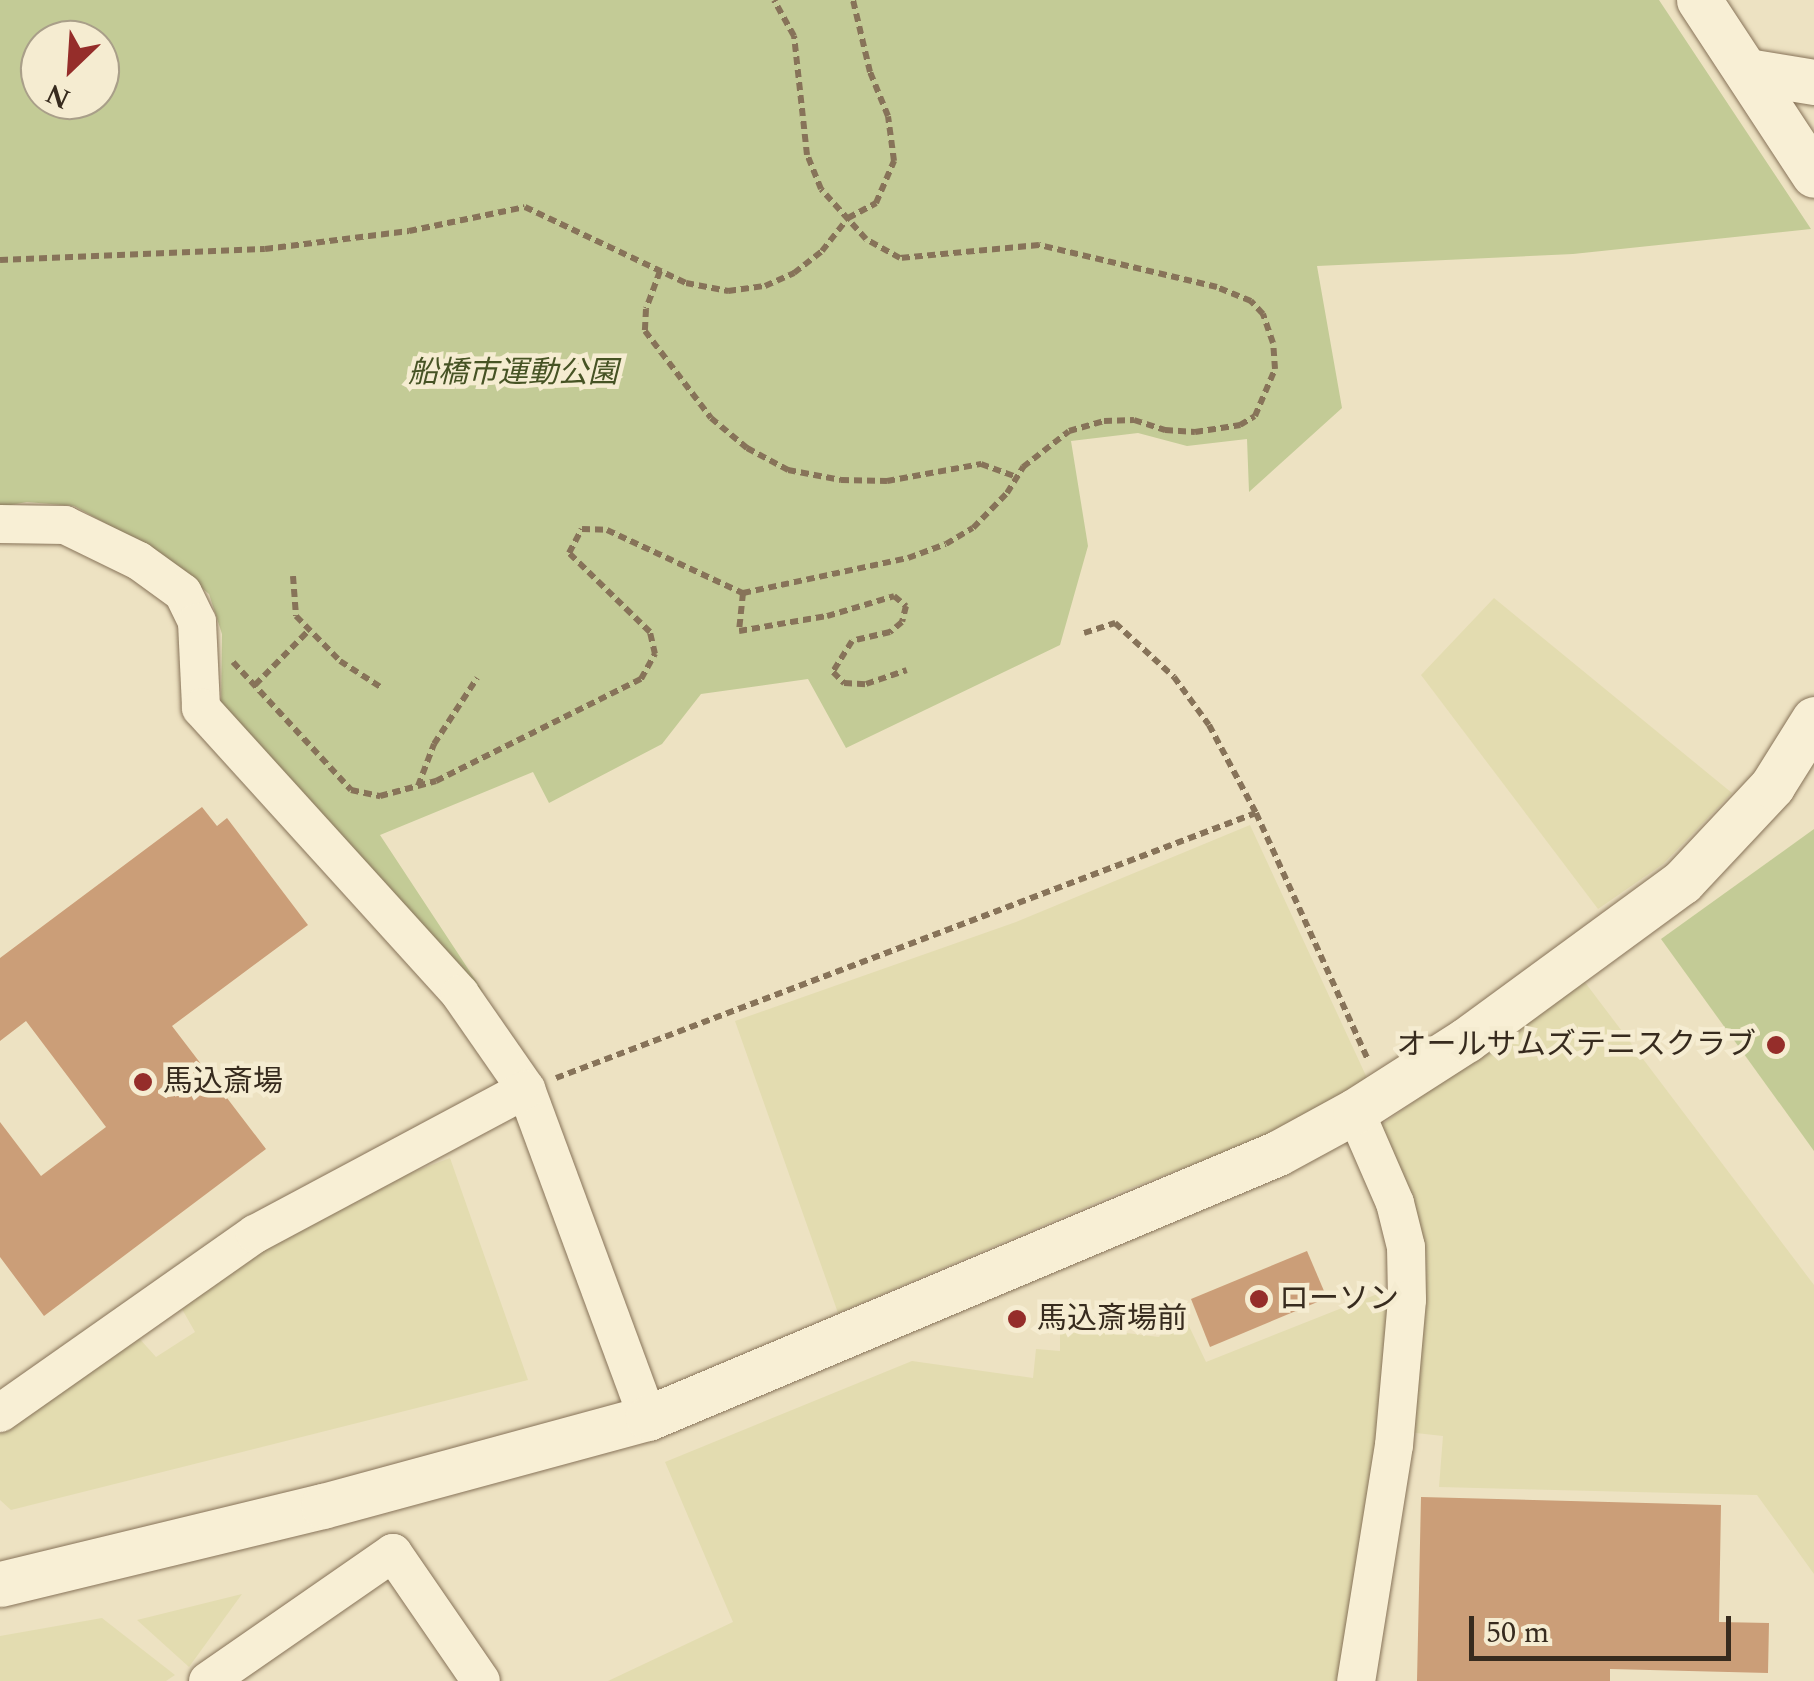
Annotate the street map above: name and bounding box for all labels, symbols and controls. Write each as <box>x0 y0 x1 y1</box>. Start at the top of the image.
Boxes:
north arrow <box>20 20 120 120</box>
text: N <box>39 72 77 120</box>
park label: 船橋市運動公園 <box>408 355 618 391</box>
place label: オールサムズテニスクラブ <box>1396 1027 1756 1063</box>
marker: オールサムズテニスクラブ <box>1765 1034 1787 1056</box>
place label: 馬込斎場 <box>163 1064 283 1100</box>
marker: 馬込斎場 <box>132 1071 154 1093</box>
place label: ローソン <box>1279 1281 1399 1317</box>
marker: ローソン <box>1248 1288 1270 1310</box>
place label: 馬込斎場前 <box>1037 1301 1187 1337</box>
marker: 馬込斎場前 <box>1006 1308 1028 1330</box>
scale bar <box>1474 1596 1736 1658</box>
text: 50 m <box>1486 1610 1549 1656</box>

